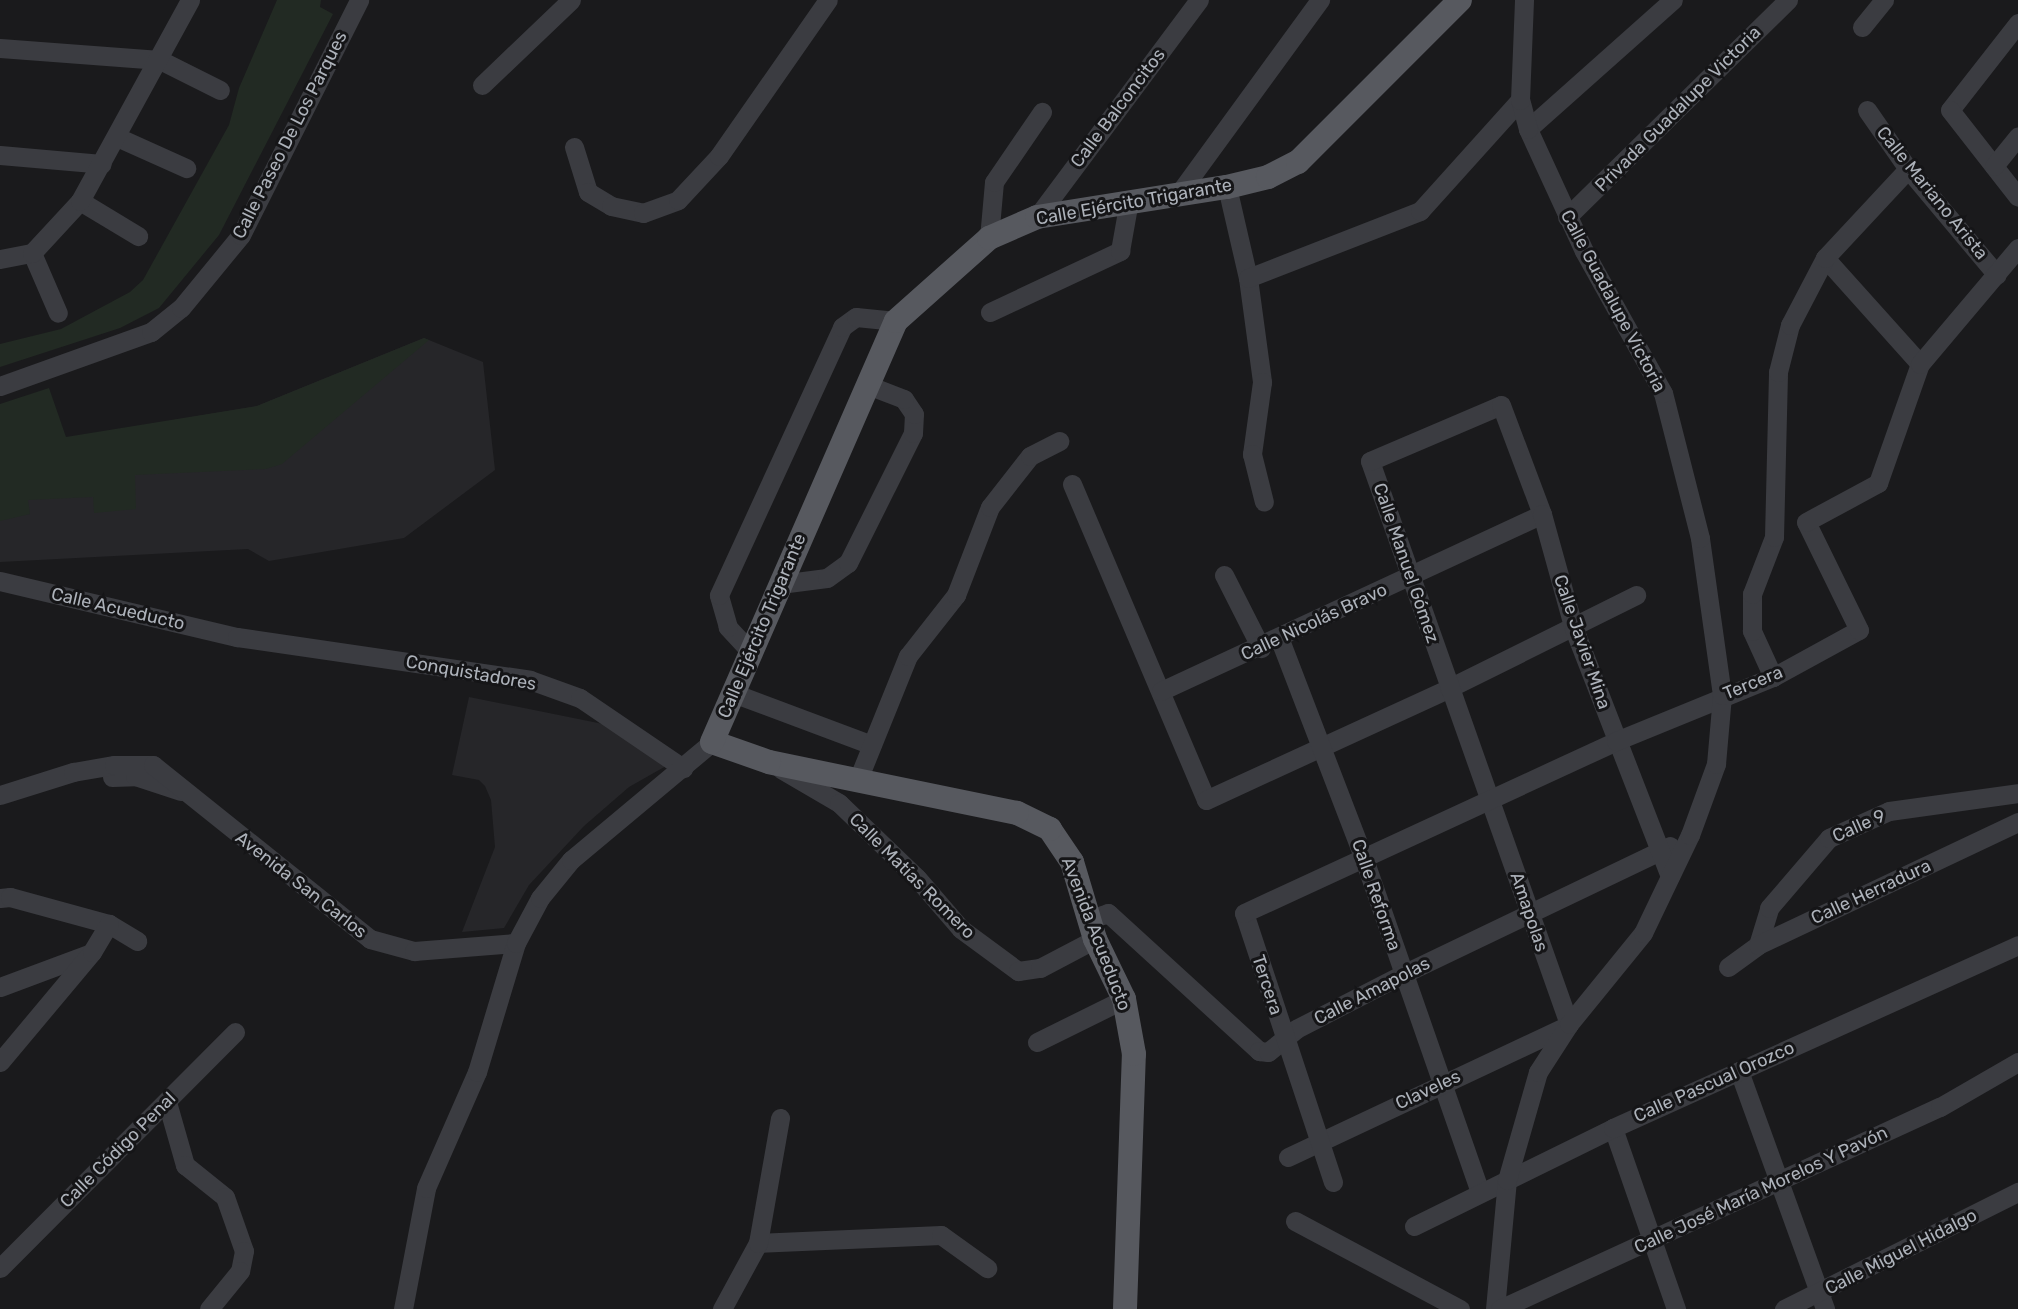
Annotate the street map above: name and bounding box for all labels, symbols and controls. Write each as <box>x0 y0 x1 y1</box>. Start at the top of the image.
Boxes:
street label: Privada Guadalupe Victoria <box>1590 21 1766 197</box>
street label: Calle Paseo De Los Parques <box>228 28 352 242</box>
street label: Calle Balconcitos <box>1066 44 1170 172</box>
street label: Calle Mariano Arista <box>1872 122 1992 264</box>
street label: Calle Ejército Trigarante <box>1034 174 1234 230</box>
street label: Calle Guadalupe Victoria <box>1556 206 1670 396</box>
street label: Calle Manuel Gómez <box>1368 480 1444 646</box>
street label: Calle Ejército Trigarante <box>713 530 811 722</box>
street label: Calle Javier Mina <box>1549 572 1615 712</box>
street label: Calle Nicolás Bravo <box>1238 579 1390 665</box>
street label: Calle Acueducto <box>49 583 187 635</box>
street label: Conquistadores <box>404 651 538 695</box>
street label: Tercera <box>1720 661 1786 705</box>
street label: Calle 9 <box>1829 805 1889 847</box>
street label: Calle Matías Romero <box>845 809 979 943</box>
street label: Avenida San Carlos <box>231 827 371 943</box>
street label: Calle Reforma <box>1347 836 1405 954</box>
street label: Avenida Acueducto <box>1057 854 1135 1014</box>
street label: Calle Herradura <box>1808 855 1934 929</box>
street label: Amapolas <box>1505 869 1553 955</box>
street label: Tercera <box>1247 952 1287 1018</box>
street label: Calle Amapolas <box>1310 952 1434 1030</box>
street label: Calle Pascual Orozco <box>1630 1037 1798 1127</box>
street label: Claveles <box>1392 1066 1464 1114</box>
street label: Calle Código Penal <box>56 1088 180 1212</box>
street label: Calle José María Morelos Y Pavón <box>1630 1121 1892 1259</box>
street label: Calle Miguel Hidalgo <box>1821 1204 1981 1300</box>

